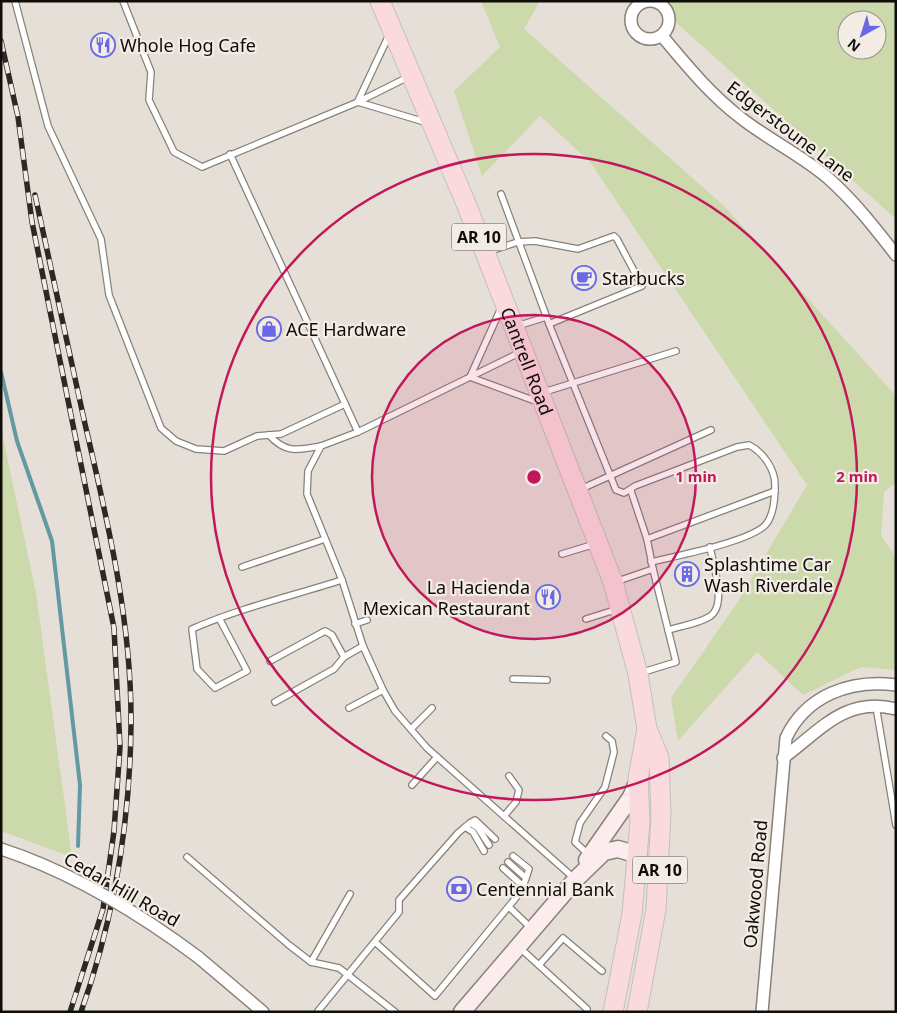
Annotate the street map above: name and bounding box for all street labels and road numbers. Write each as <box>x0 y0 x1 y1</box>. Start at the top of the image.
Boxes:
street label: Edgerstoune Lane <box>722 75 860 187</box>
road number: AR 10 <box>452 223 506 250</box>
street label: Cantrell Road <box>495 304 559 418</box>
street label: Oakwood Road <box>737 819 773 949</box>
street label: Cedar Hill Road <box>60 846 184 932</box>
road number: AR 10 <box>632 856 688 884</box>

